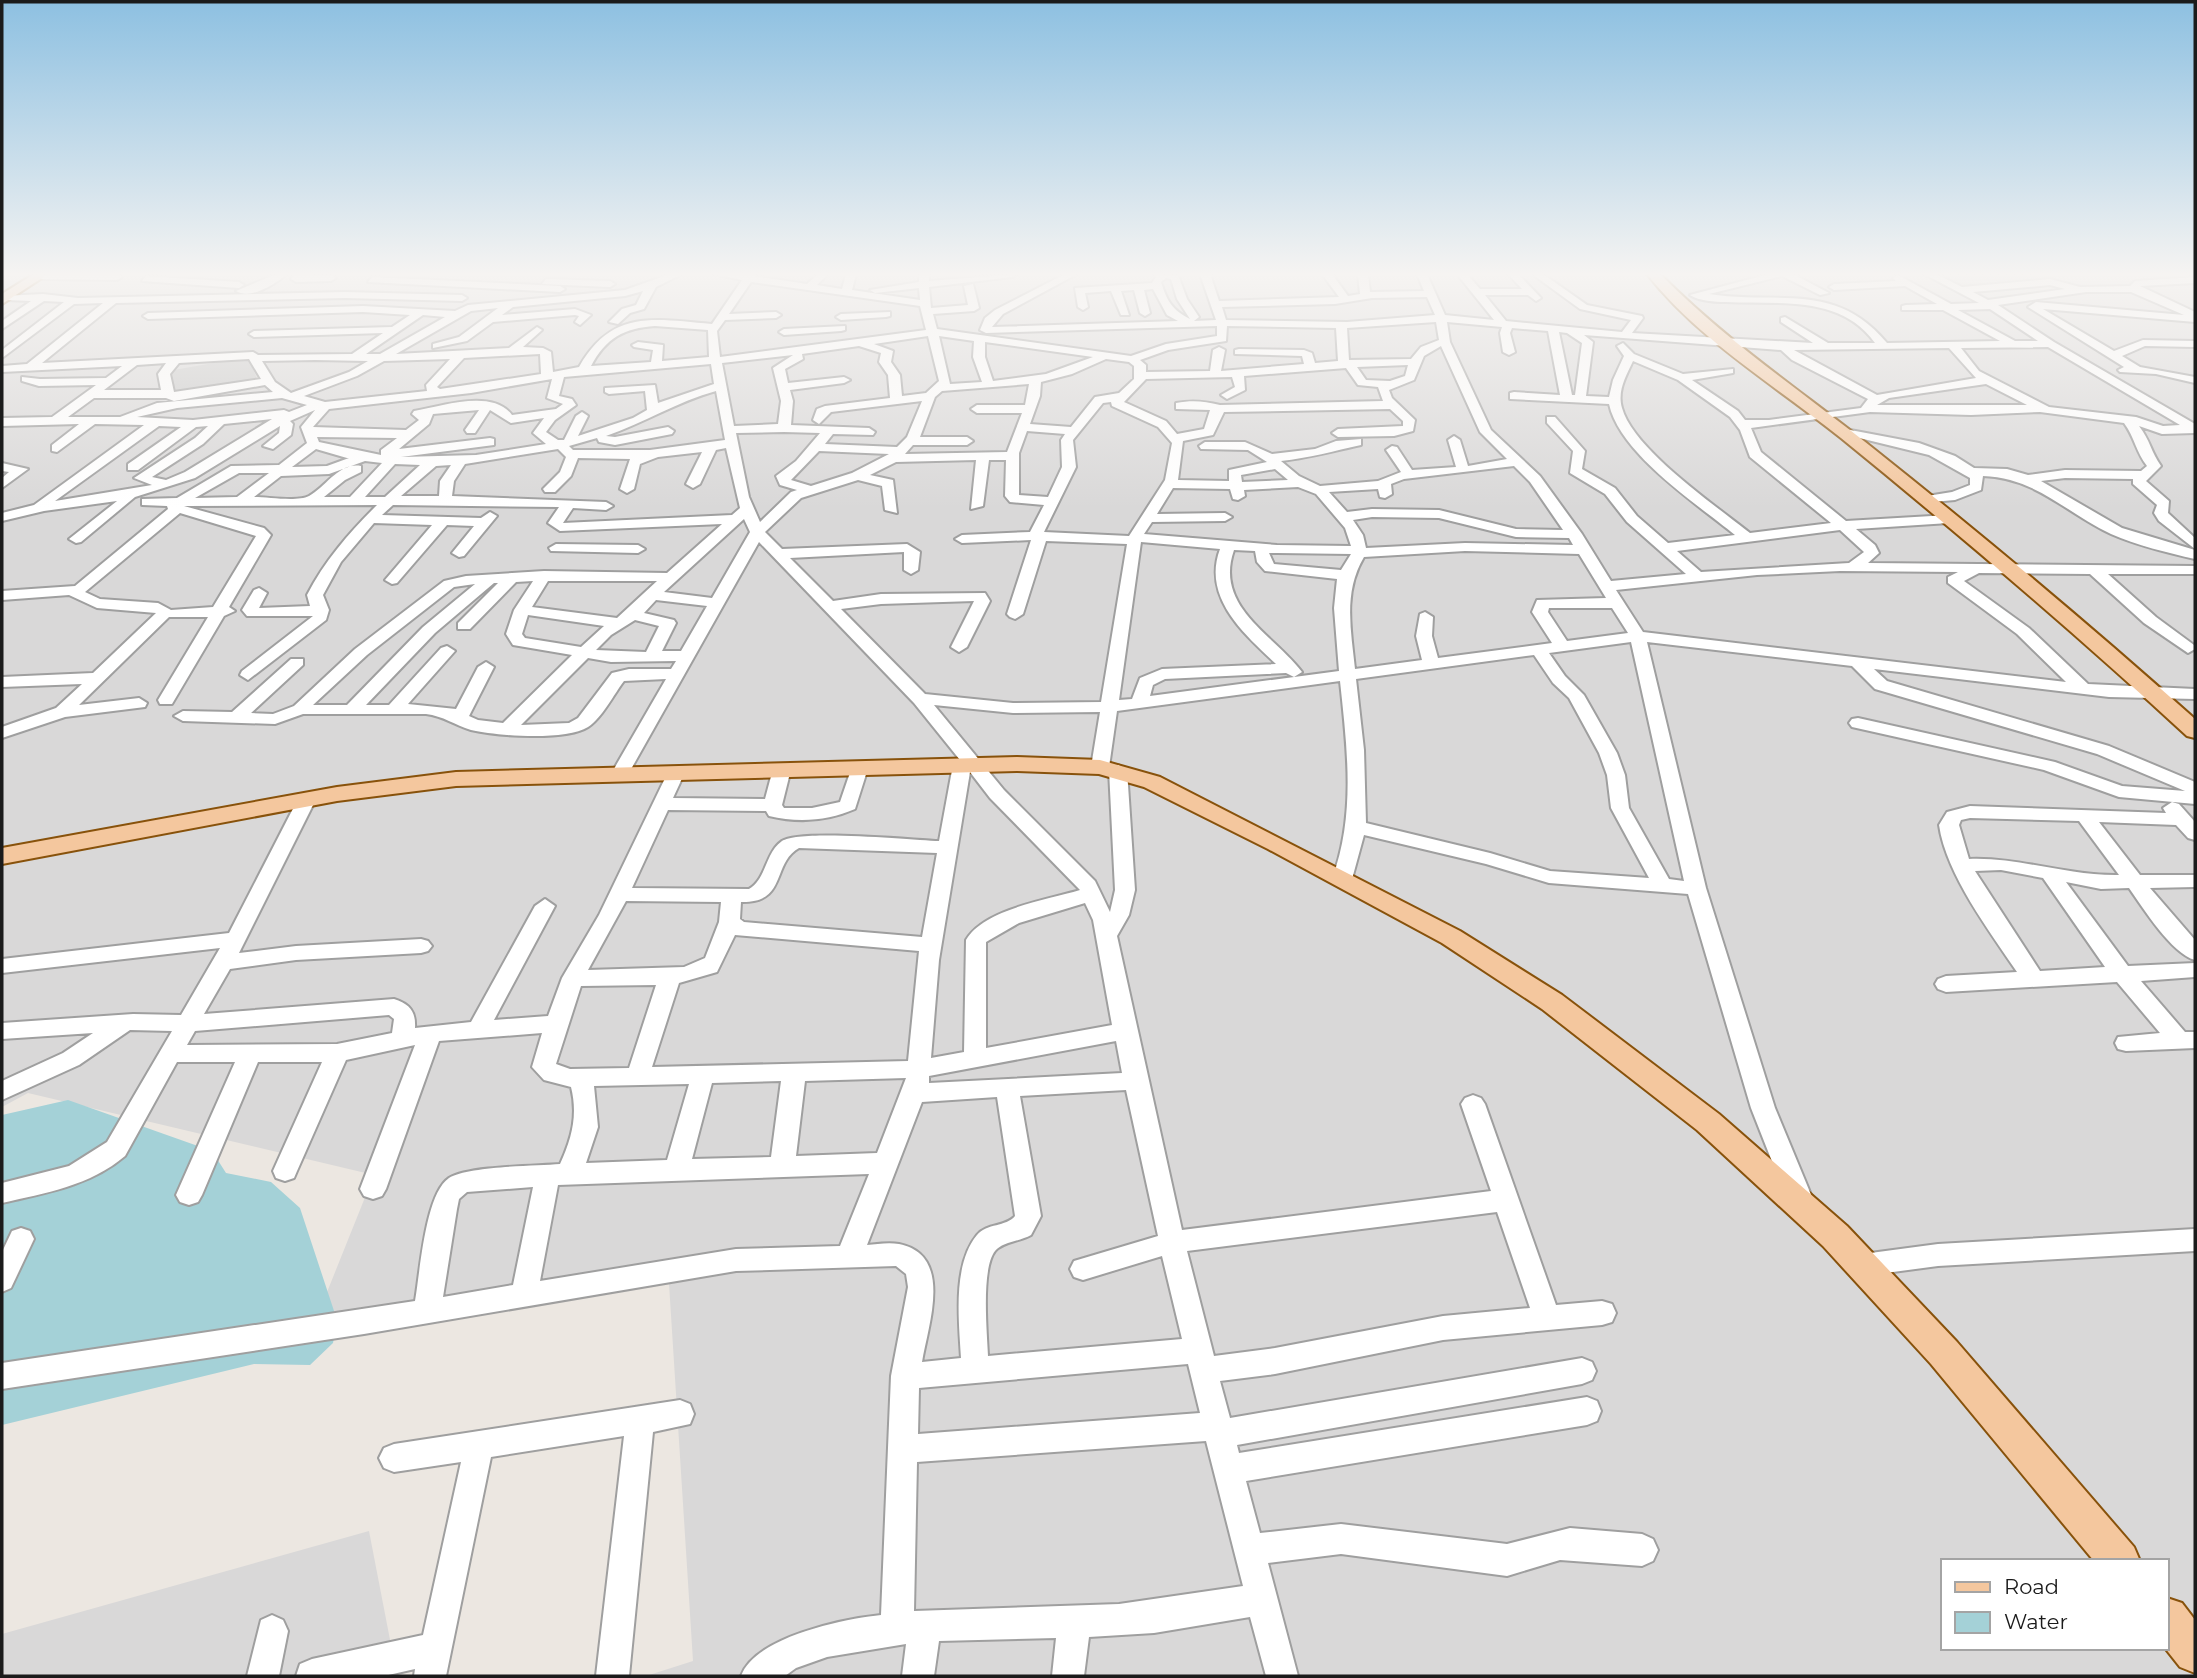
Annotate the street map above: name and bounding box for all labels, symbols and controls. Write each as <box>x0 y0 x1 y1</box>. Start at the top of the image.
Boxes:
legend <box>1941 1559 2169 1650</box>
text: Road <box>2004 1574 2059 1599</box>
text: Water <box>2004 1609 2068 1634</box>

